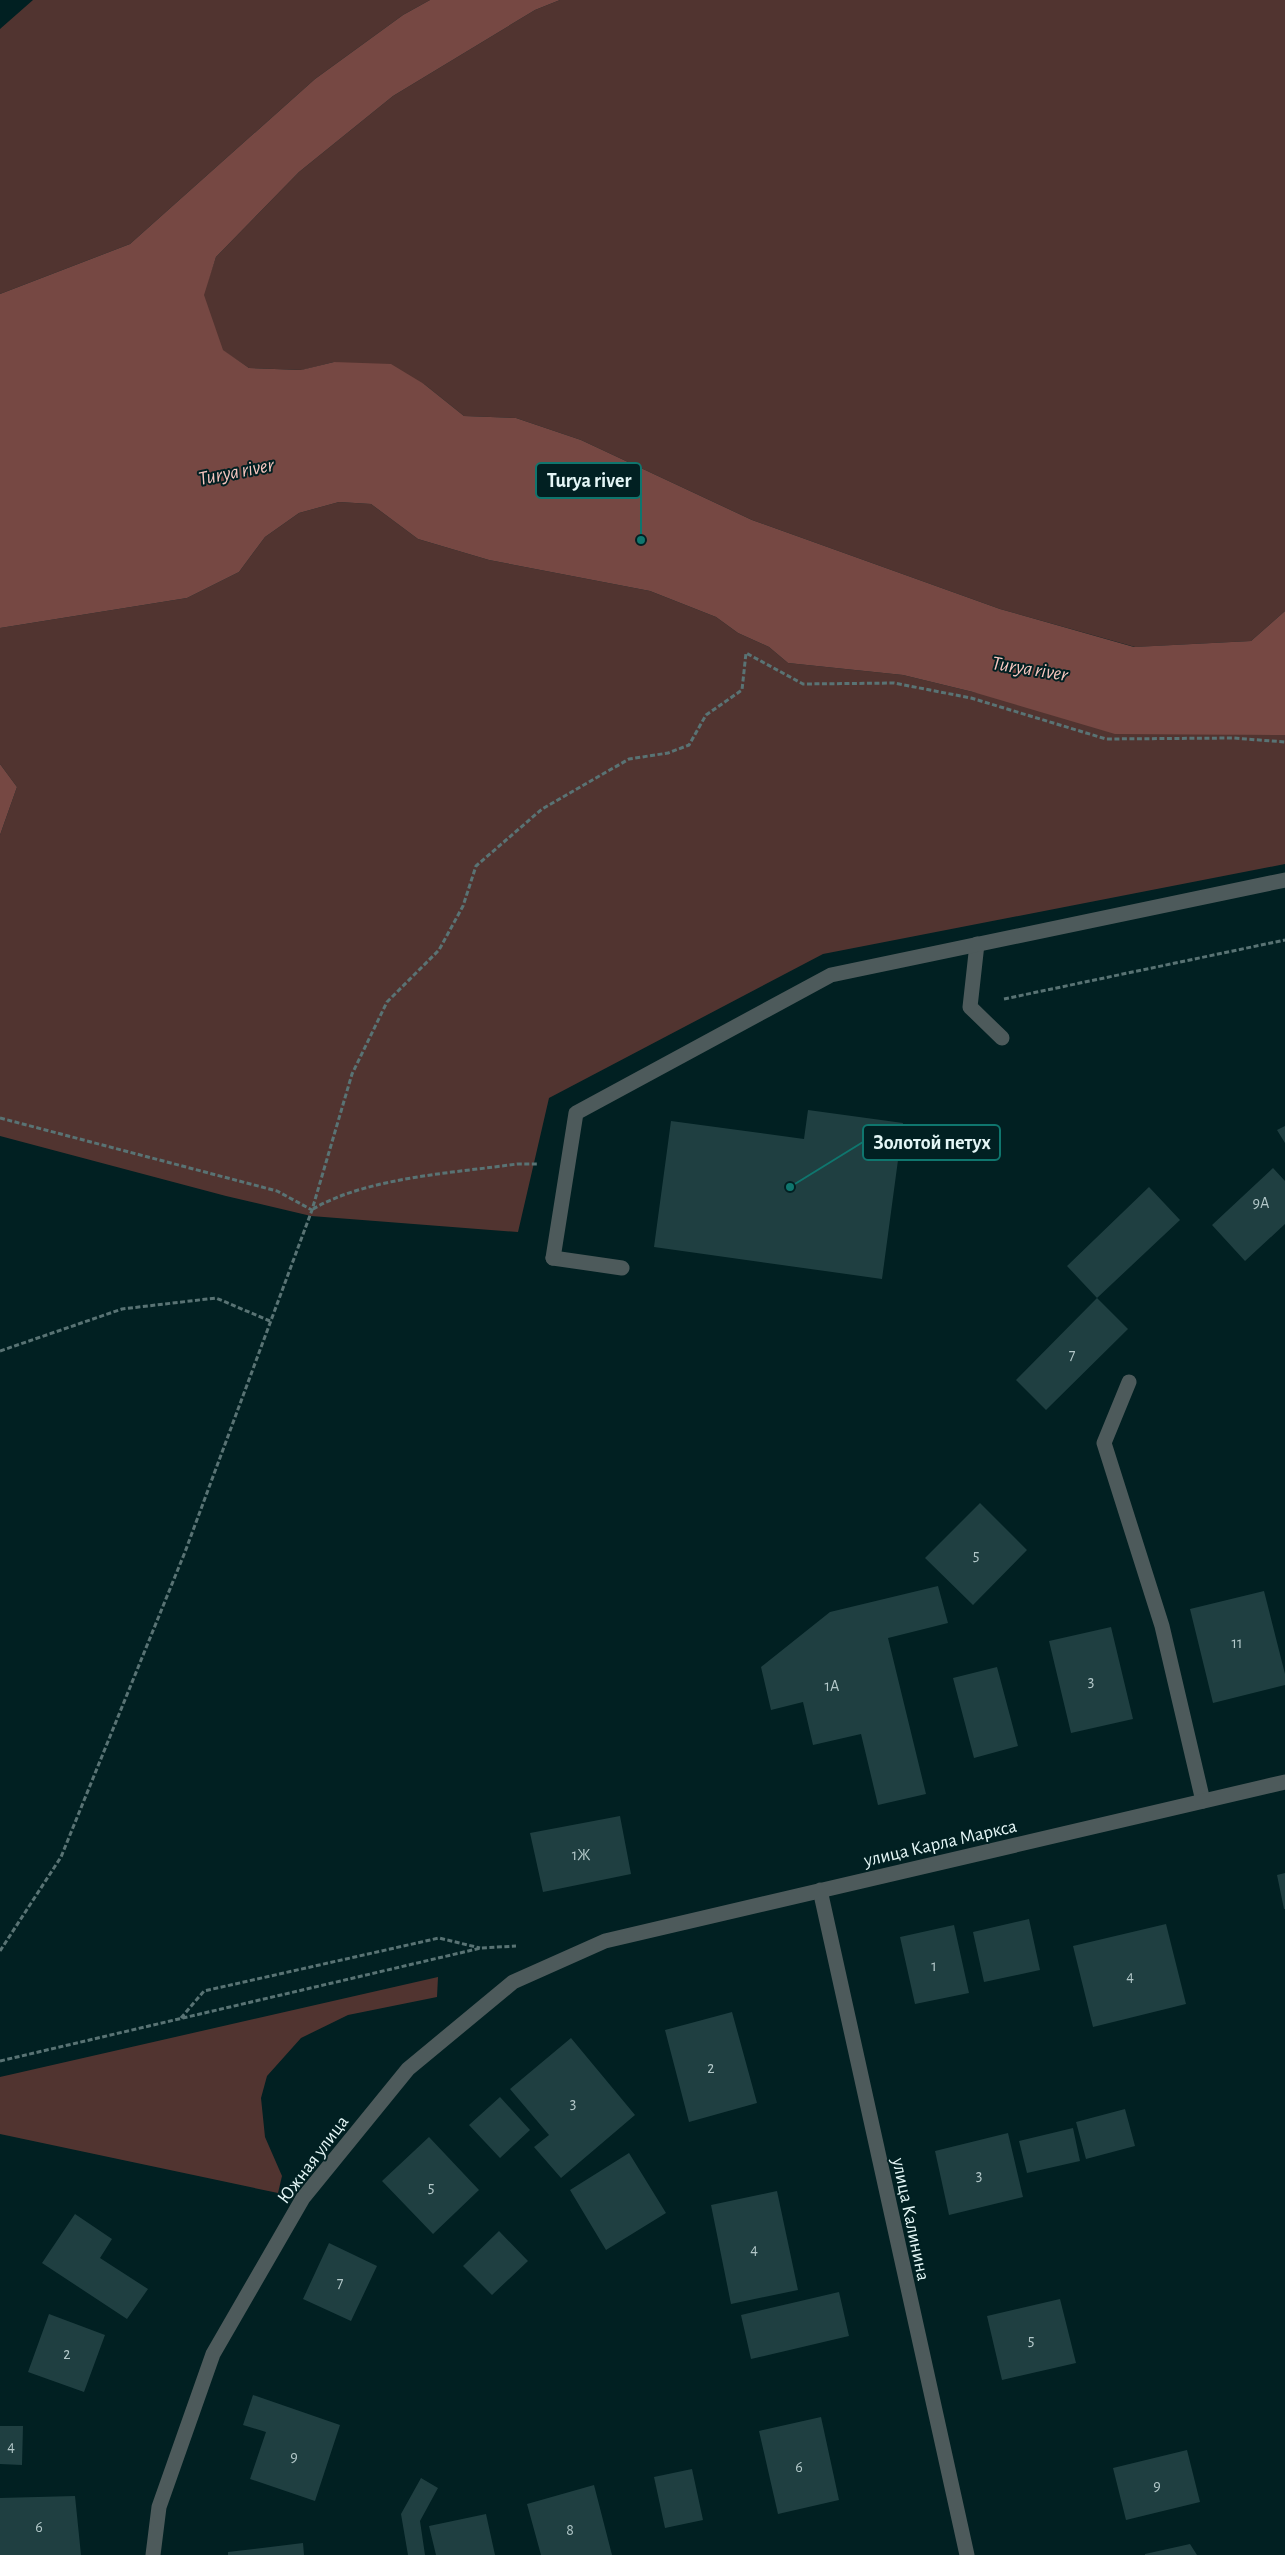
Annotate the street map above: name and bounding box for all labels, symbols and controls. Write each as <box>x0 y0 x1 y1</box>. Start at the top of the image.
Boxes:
water label: Turya river <box>197 455 276 489</box>
callout: Turya river <box>536 463 641 498</box>
text: Turya river <box>547 471 631 491</box>
water label: Turya river <box>990 653 1070 685</box>
callout: Золотой петух <box>863 1125 1000 1160</box>
text: Золотой петух <box>873 1133 991 1153</box>
house number: 9А <box>1253 1195 1270 1211</box>
house number: 7 <box>1069 1347 1076 1363</box>
house number: 5 <box>973 1547 979 1563</box>
house number: 11 <box>1231 1635 1243 1651</box>
house number: 3 <box>1088 1673 1094 1689</box>
house number: 1А <box>825 1678 840 1694</box>
street label: улица Карла Маркса <box>861 1817 1019 1871</box>
house number: 1Ж <box>572 1847 590 1863</box>
house number: 1 <box>931 1958 937 1974</box>
house number: 4 <box>1126 1968 1134 1984</box>
house number: 2 <box>707 2060 715 2076</box>
house number: 3 <box>570 2095 576 2111</box>
street label: Южная улица <box>274 2112 353 2207</box>
street label: улица Калинина <box>888 2155 933 2283</box>
house number: 3 <box>976 2167 982 2183</box>
house number: 5 <box>428 2179 434 2195</box>
house number: 4 <box>750 2241 758 2257</box>
house number: 7 <box>337 2275 344 2291</box>
house number: 5 <box>1028 2332 1034 2348</box>
house number: 2 <box>63 2346 71 2362</box>
house number: 4 <box>7 2438 15 2454</box>
house number: 9 <box>290 2449 298 2465</box>
house number: 6 <box>795 2459 803 2475</box>
house number: 9 <box>1153 2478 1161 2494</box>
house number: 6 <box>35 2519 43 2535</box>
house number: 8 <box>566 2522 574 2538</box>

